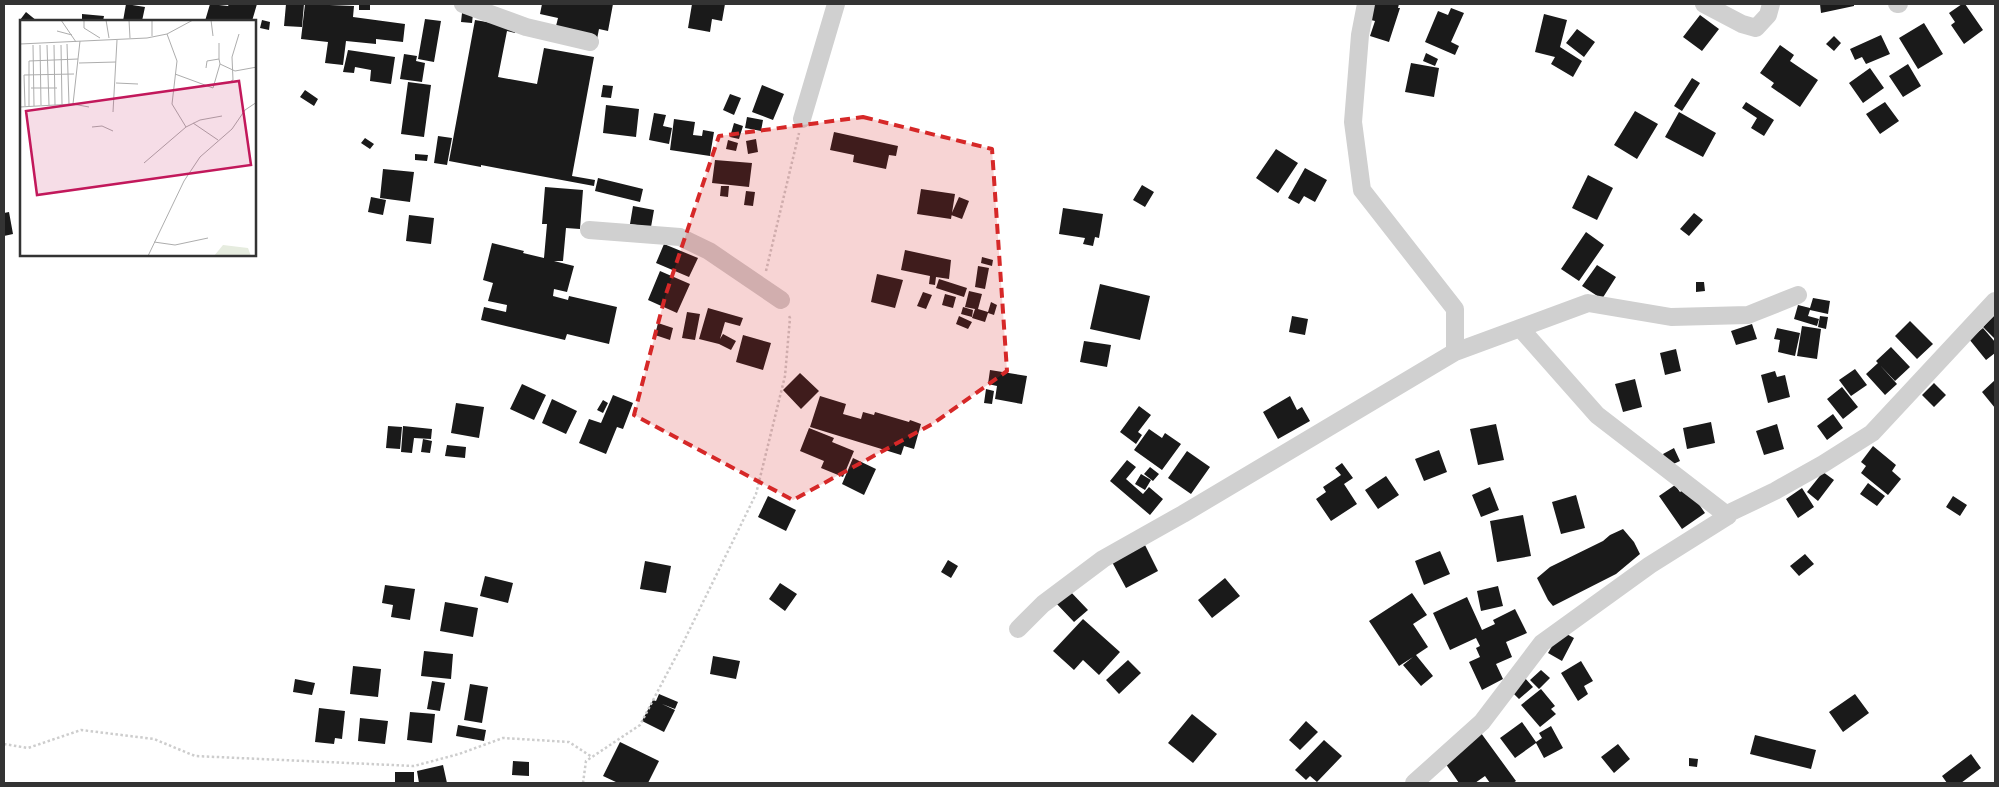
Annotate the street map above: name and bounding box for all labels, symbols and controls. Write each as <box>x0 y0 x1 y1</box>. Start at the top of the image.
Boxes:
inset map <box>20 20 256 256</box>

